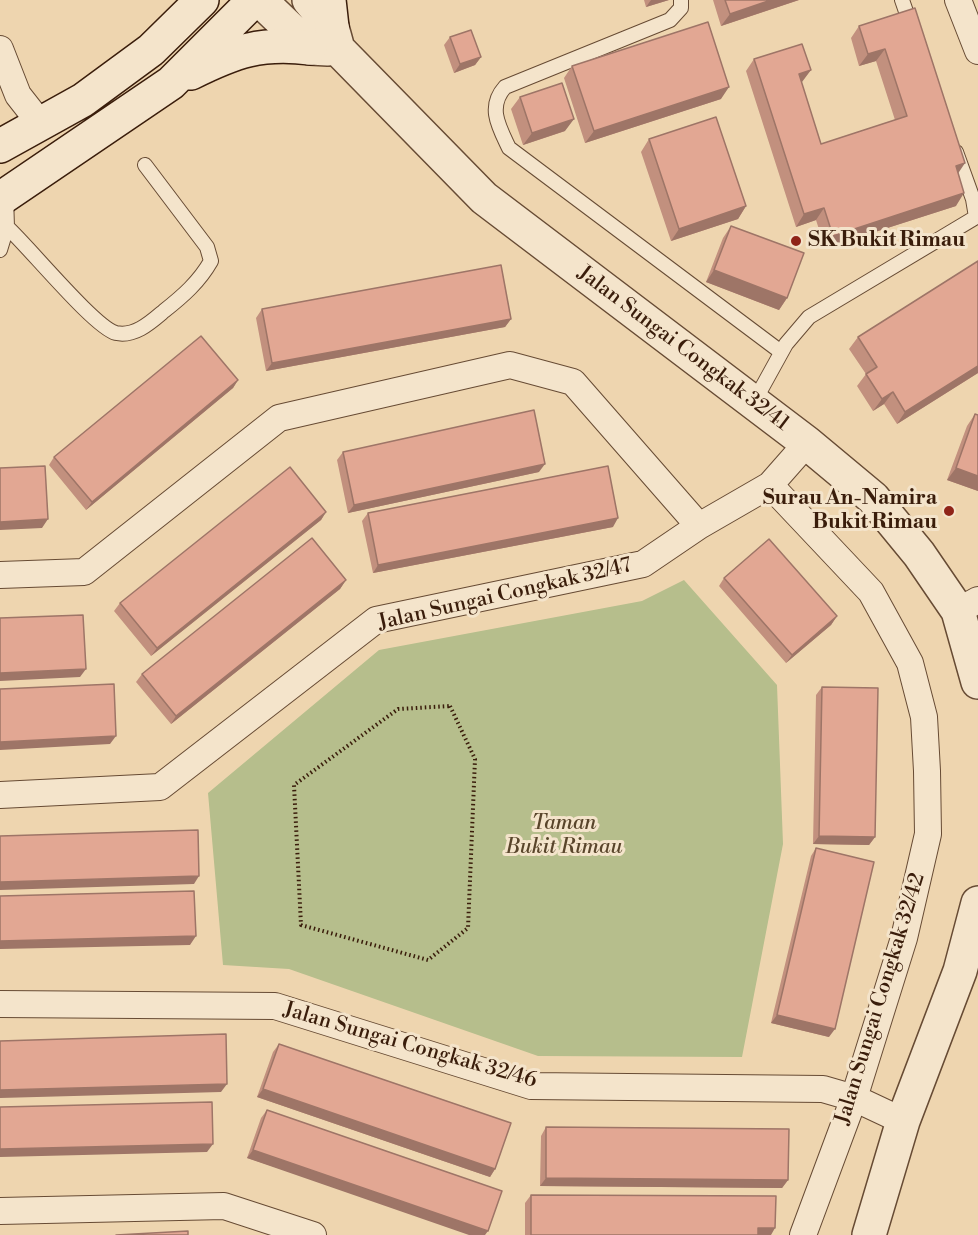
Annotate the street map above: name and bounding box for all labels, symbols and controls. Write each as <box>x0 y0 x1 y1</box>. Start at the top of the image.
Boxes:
place label: SK Bukit Rimau <box>808 228 965 254</box>
marker: SK Bukit Rimau <box>789 234 803 248</box>
street label: Jalan Sungai Congkak 32/41 <box>572 261 794 437</box>
place label: Surau An-Namira Bukit Rimau <box>763 486 937 536</box>
marker: Surau An-Namira Bukit Rimau <box>942 504 956 518</box>
street label: Jalan Sungai Congkak 32/47 <box>376 554 634 636</box>
park label: Taman Bukit Rimau <box>506 811 622 861</box>
street label: Jalan Sungai Congkak 32/42 <box>831 870 931 1128</box>
street label: Jalan Sungai Congkak 32/46 <box>280 998 540 1094</box>

